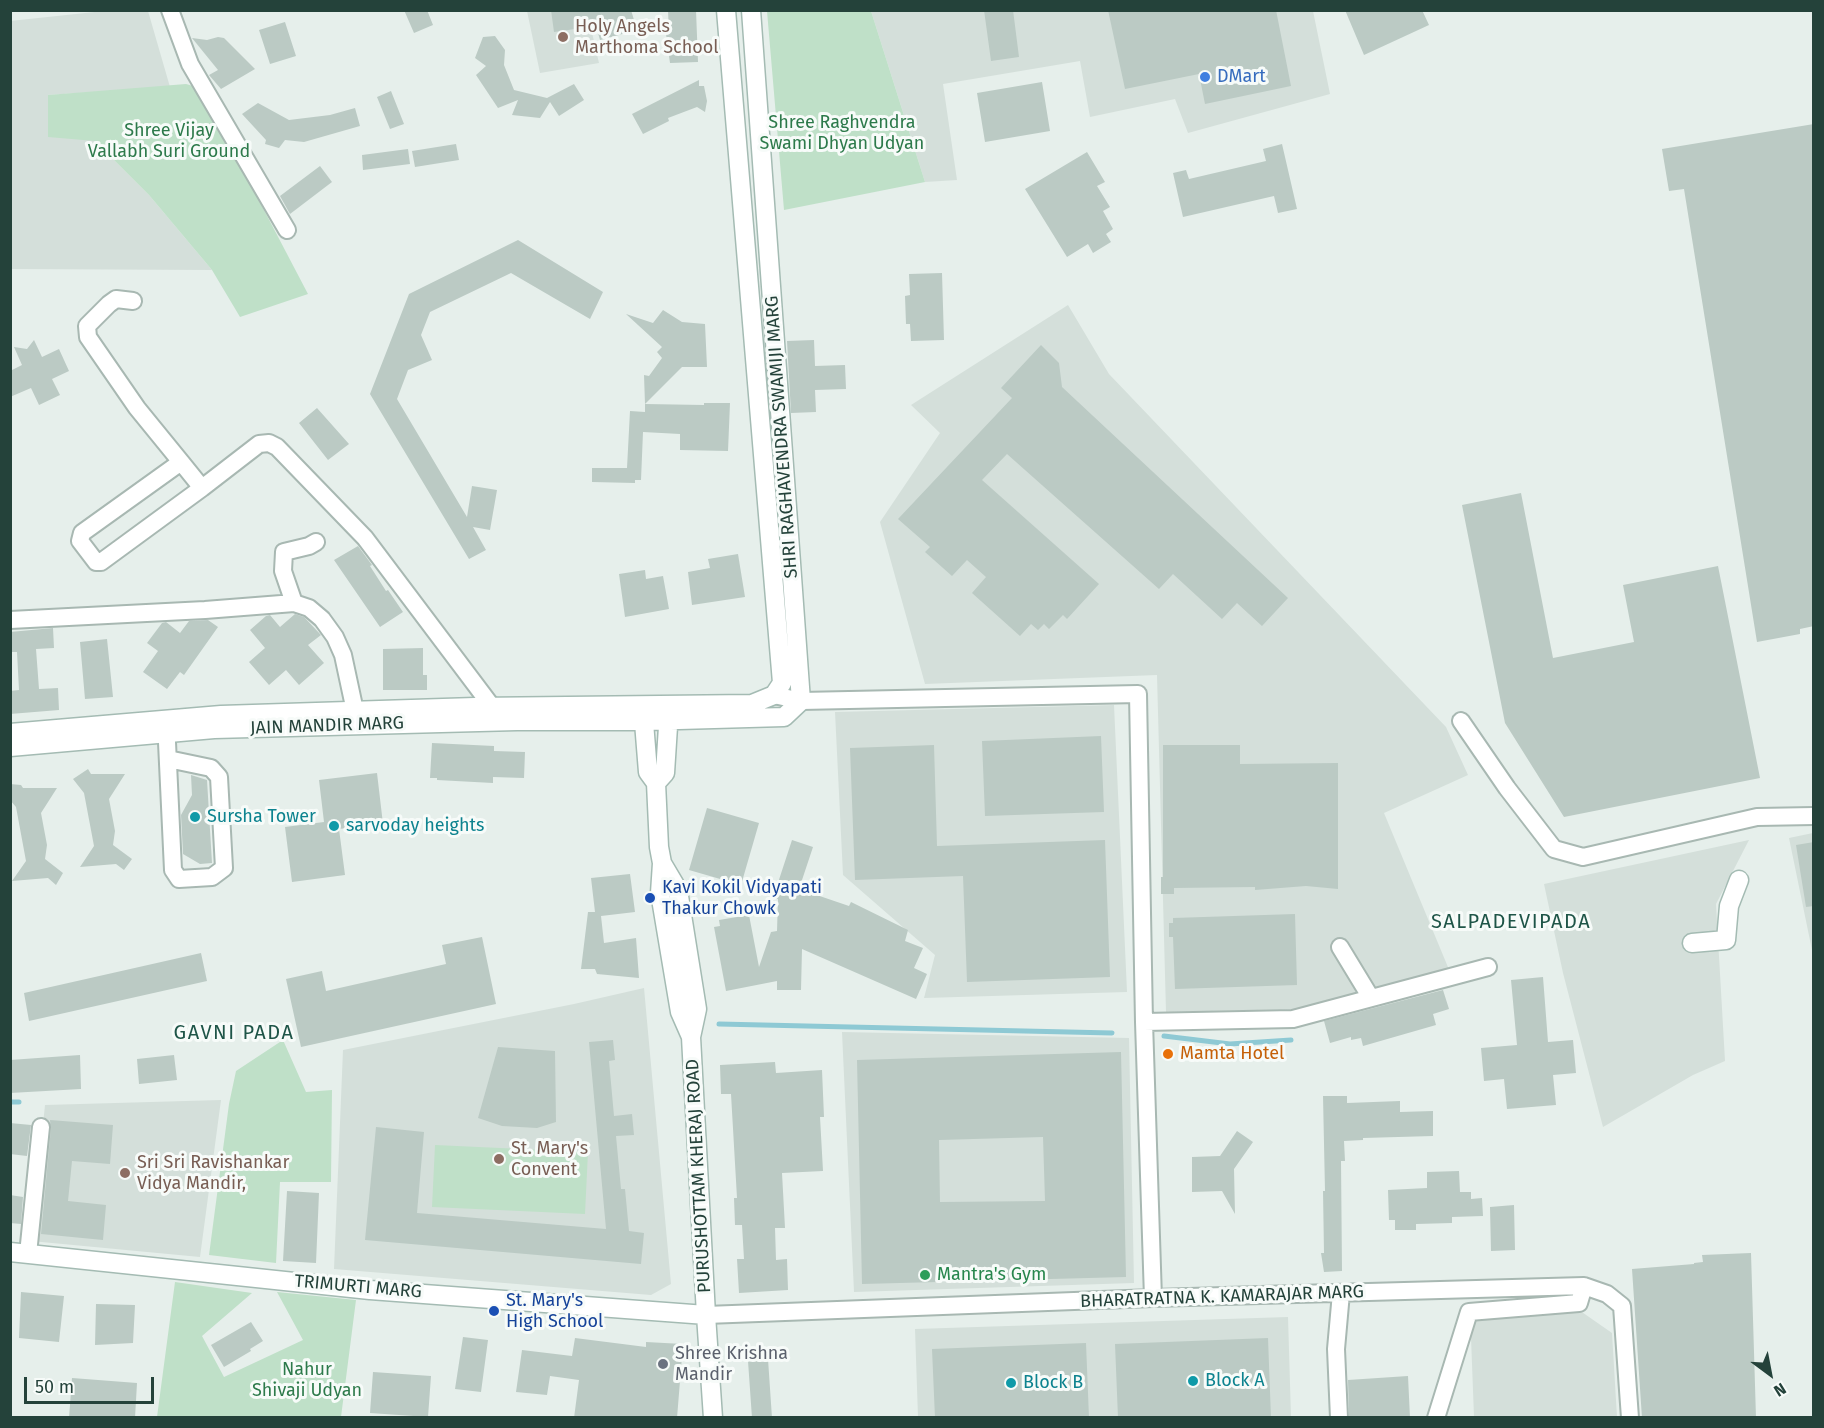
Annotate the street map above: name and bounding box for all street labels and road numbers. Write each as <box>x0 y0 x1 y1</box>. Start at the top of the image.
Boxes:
street label: SHRI RAGHAVENDRA SWAMIJI MARG <box>761 295 803 579</box>
street label: JAIN MANDIR MARG <box>250 713 404 739</box>
street label: PURUSHOTTAM KHERAJ ROAD <box>682 1058 716 1294</box>
street label: TRIMURTI MARG <box>293 1271 423 1303</box>
street label: BHARATRATNA K. KAMARAJAR MARG <box>1080 1281 1364 1313</box>

